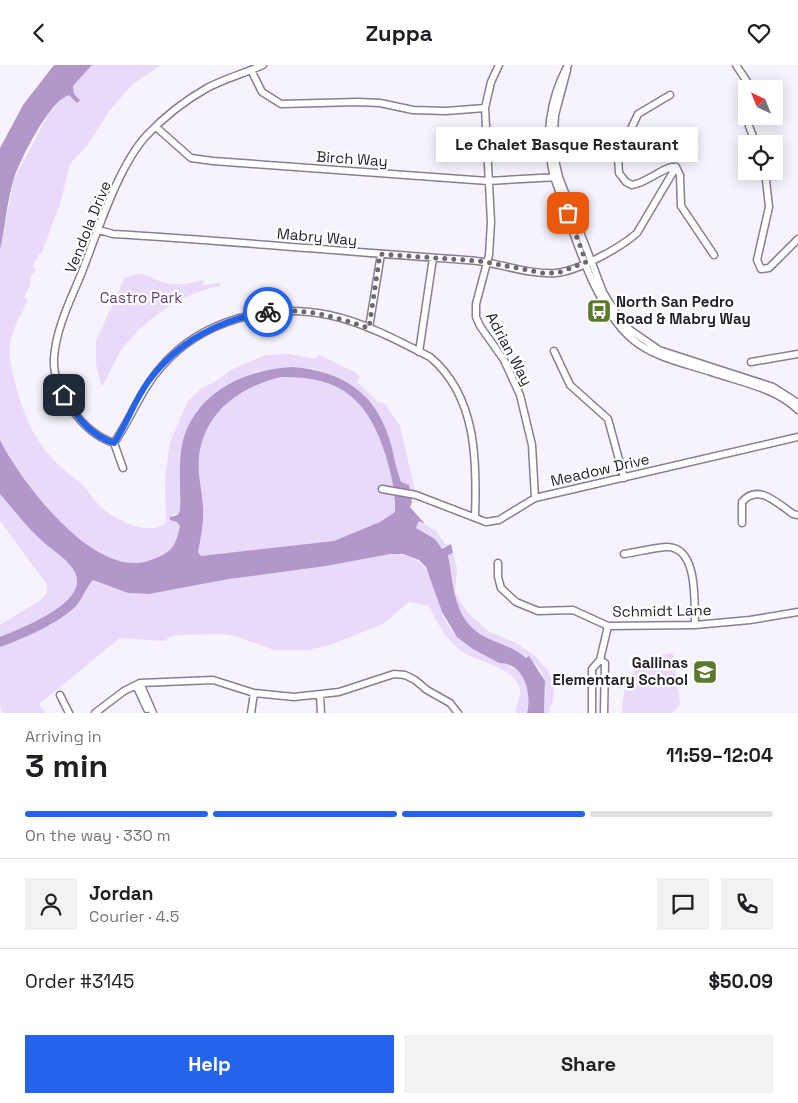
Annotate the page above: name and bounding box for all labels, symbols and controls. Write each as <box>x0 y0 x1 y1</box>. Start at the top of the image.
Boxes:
icon: back <box>25 19 53 47</box>
text: Zuppa <box>366 19 432 47</box>
icon: heart <box>745 19 773 47</box>
north arrow <box>738 80 782 125</box>
map controls <box>738 80 783 180</box>
callout: Le Chalet Basque Restaurant <box>437 128 699 163</box>
text: Le Chalet Basque Restaurant <box>455 134 679 155</box>
button: locate <box>738 135 783 180</box>
street label: Birch Way <box>316 147 388 170</box>
street label: Vendola Drive <box>60 178 115 276</box>
pin <box>547 192 589 234</box>
icon: bag <box>554 199 582 227</box>
street label: Mabry Way <box>276 224 358 249</box>
courier <box>243 287 293 337</box>
park label: Castro Park <box>100 288 182 307</box>
place label: North San Pedro Road & Mabry Way <box>616 292 751 328</box>
icon: bike <box>254 298 282 326</box>
bus stop icon: North San Pedro Road & Mabry Way <box>586 298 612 324</box>
street label: Adrian Way <box>482 309 537 389</box>
pin <box>43 374 85 416</box>
icon: home <box>50 381 78 409</box>
street label: Meadow Drive <box>549 449 651 490</box>
street label: Schmidt Lane <box>612 600 712 621</box>
place label: Gallinas Elementary School <box>553 653 688 689</box>
school or university icon: Gallinas Elementary School <box>692 659 718 685</box>
text: Arriving in <box>25 726 102 747</box>
text: 11:59–12:04 <box>666 743 773 768</box>
text: 3 min <box>25 746 108 786</box>
text: On the way · 330 m <box>25 825 171 846</box>
button: person <box>25 878 77 930</box>
button: chat <box>657 878 709 930</box>
button: phone <box>721 878 773 930</box>
text: Jordan <box>89 881 154 906</box>
text: Courier · 4.5 <box>89 906 179 927</box>
text: Order #3145 <box>25 969 134 994</box>
text: $50.09 <box>709 969 773 994</box>
button: Help <box>25 1035 394 1093</box>
button: Share <box>404 1035 773 1093</box>

